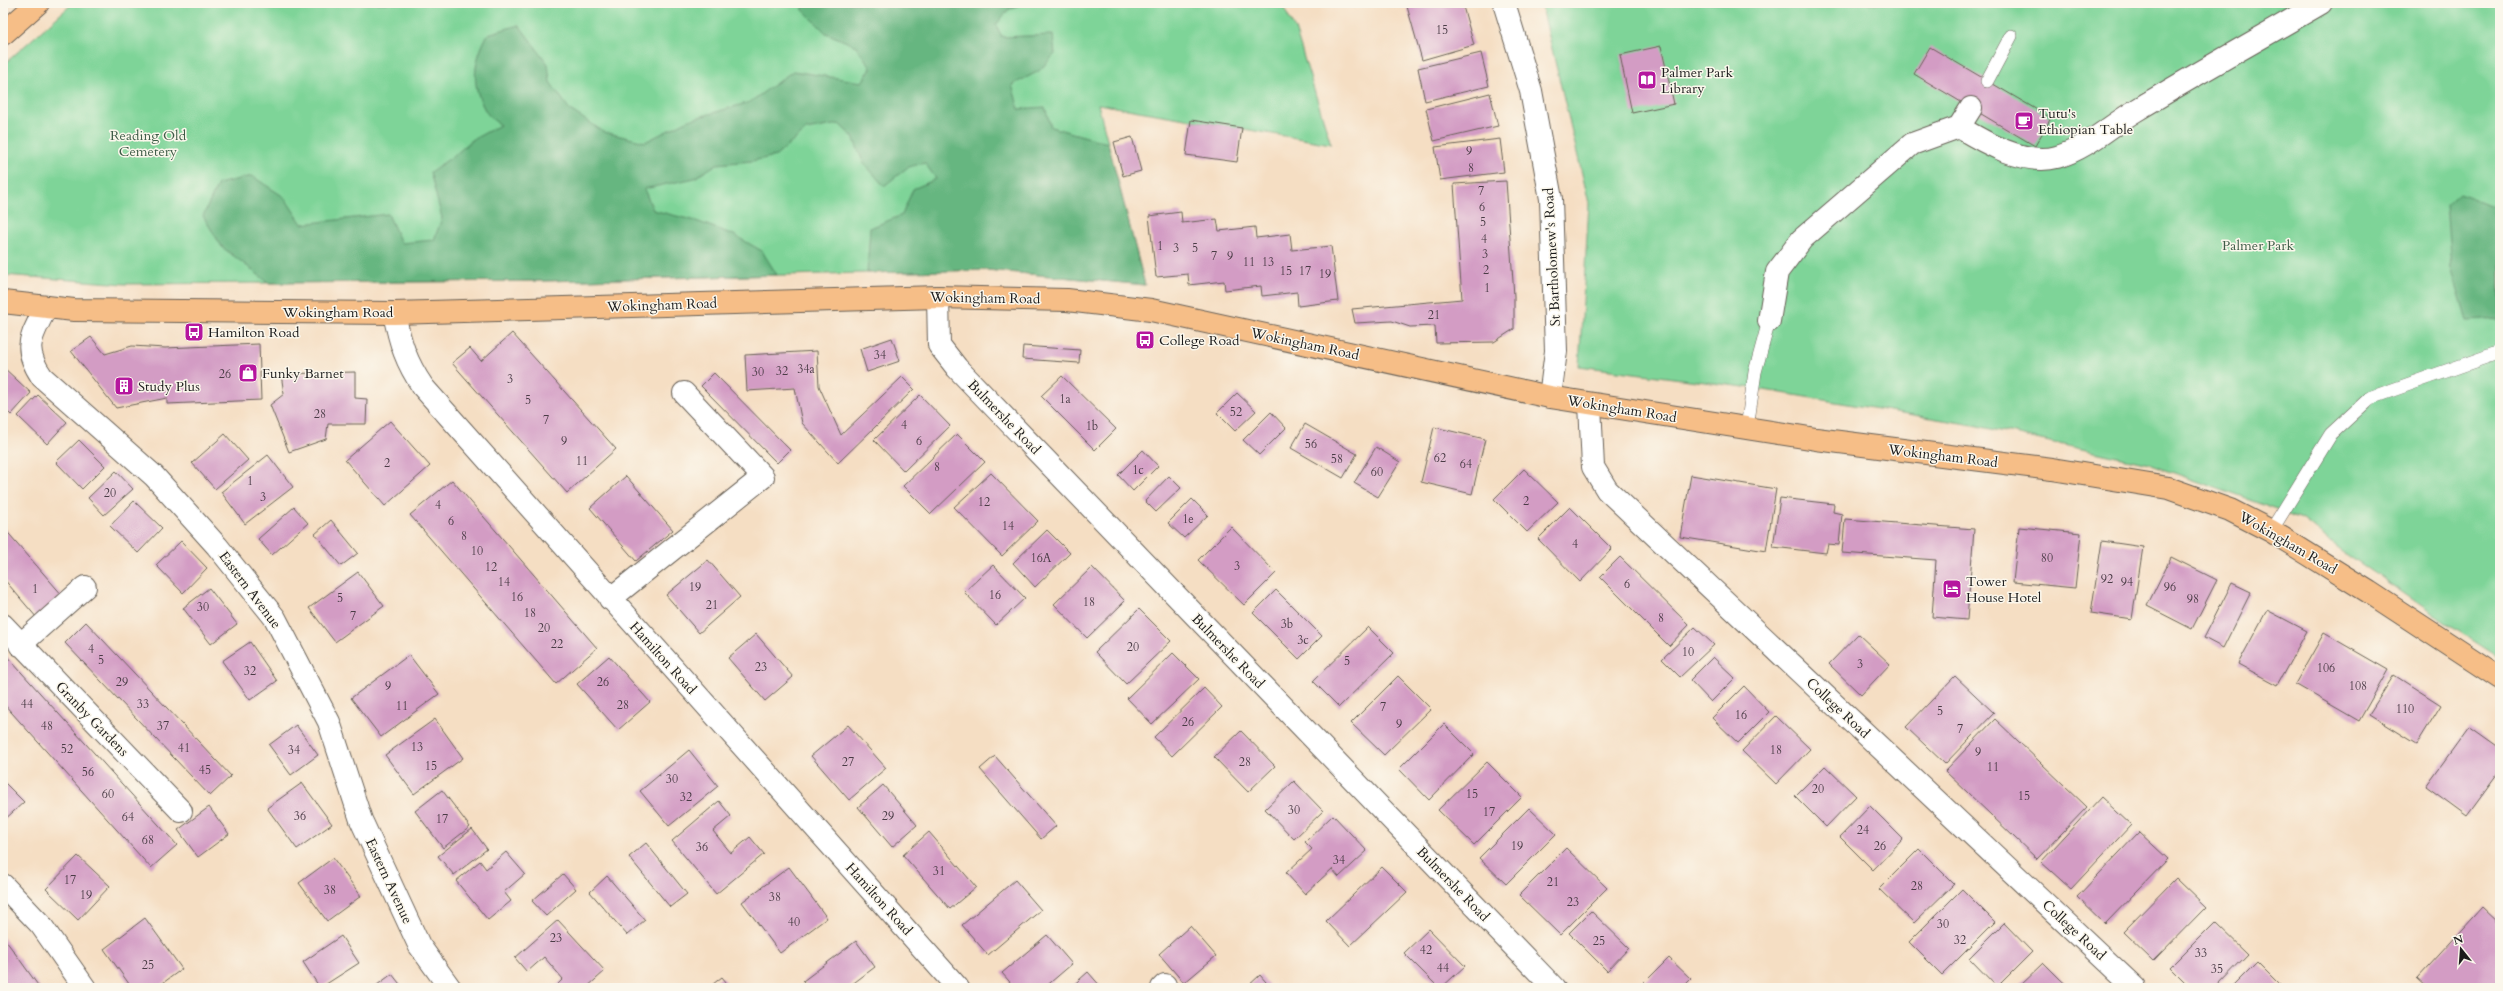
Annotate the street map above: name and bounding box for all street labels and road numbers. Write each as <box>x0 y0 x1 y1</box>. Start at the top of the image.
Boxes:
street label: St Bartholomew's Road <box>1539 187 1565 327</box>
street label: Wokingham Road <box>929 288 1041 308</box>
street label: Wokingham Road <box>606 294 718 316</box>
street label: Wokingham Road <box>282 303 394 322</box>
street label: Wokingham Road <box>1248 323 1361 365</box>
street label: Bulmershe Road <box>963 375 1045 459</box>
street label: Wokingham Road <box>1565 391 1679 427</box>
street label: Wokingham Road <box>1886 440 1999 472</box>
street label: Wokingham Road <box>2235 507 2341 579</box>
street label: Eastern Avenue <box>215 547 285 633</box>
street label: Bulmershe Road <box>1187 609 1269 693</box>
street label: Hamilton Road <box>625 618 701 699</box>
street label: College Road <box>1802 674 1874 743</box>
street label: Granby Gardens <box>51 677 133 761</box>
street label: Eastern Avenue <box>361 835 417 927</box>
street label: Bulmershe Road <box>1412 842 1494 926</box>
street label: Hamilton Road <box>841 859 917 940</box>
street label: College Road <box>2038 896 2110 965</box>

